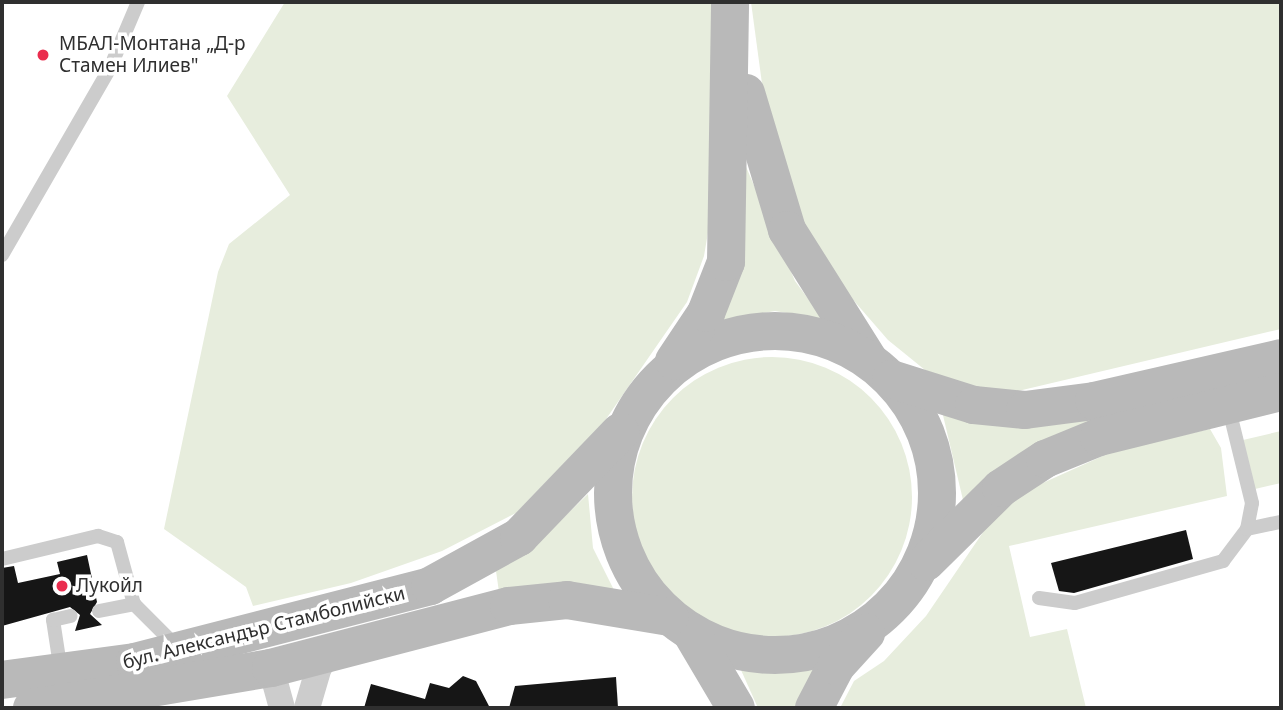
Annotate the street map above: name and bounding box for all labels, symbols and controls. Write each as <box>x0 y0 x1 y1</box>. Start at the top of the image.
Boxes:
place label: МБАЛ-Монтана „Д-р Стамен Илиев" <box>59 33 246 77</box>
marker: МБАЛ-Монтана „Д-р Стамен Илиев" <box>33 45 53 65</box>
place label: Лукойл <box>76 575 143 597</box>
marker: Лукойл <box>54 578 70 594</box>
street label: бул. Александър Стамболийски <box>121 582 407 674</box>

